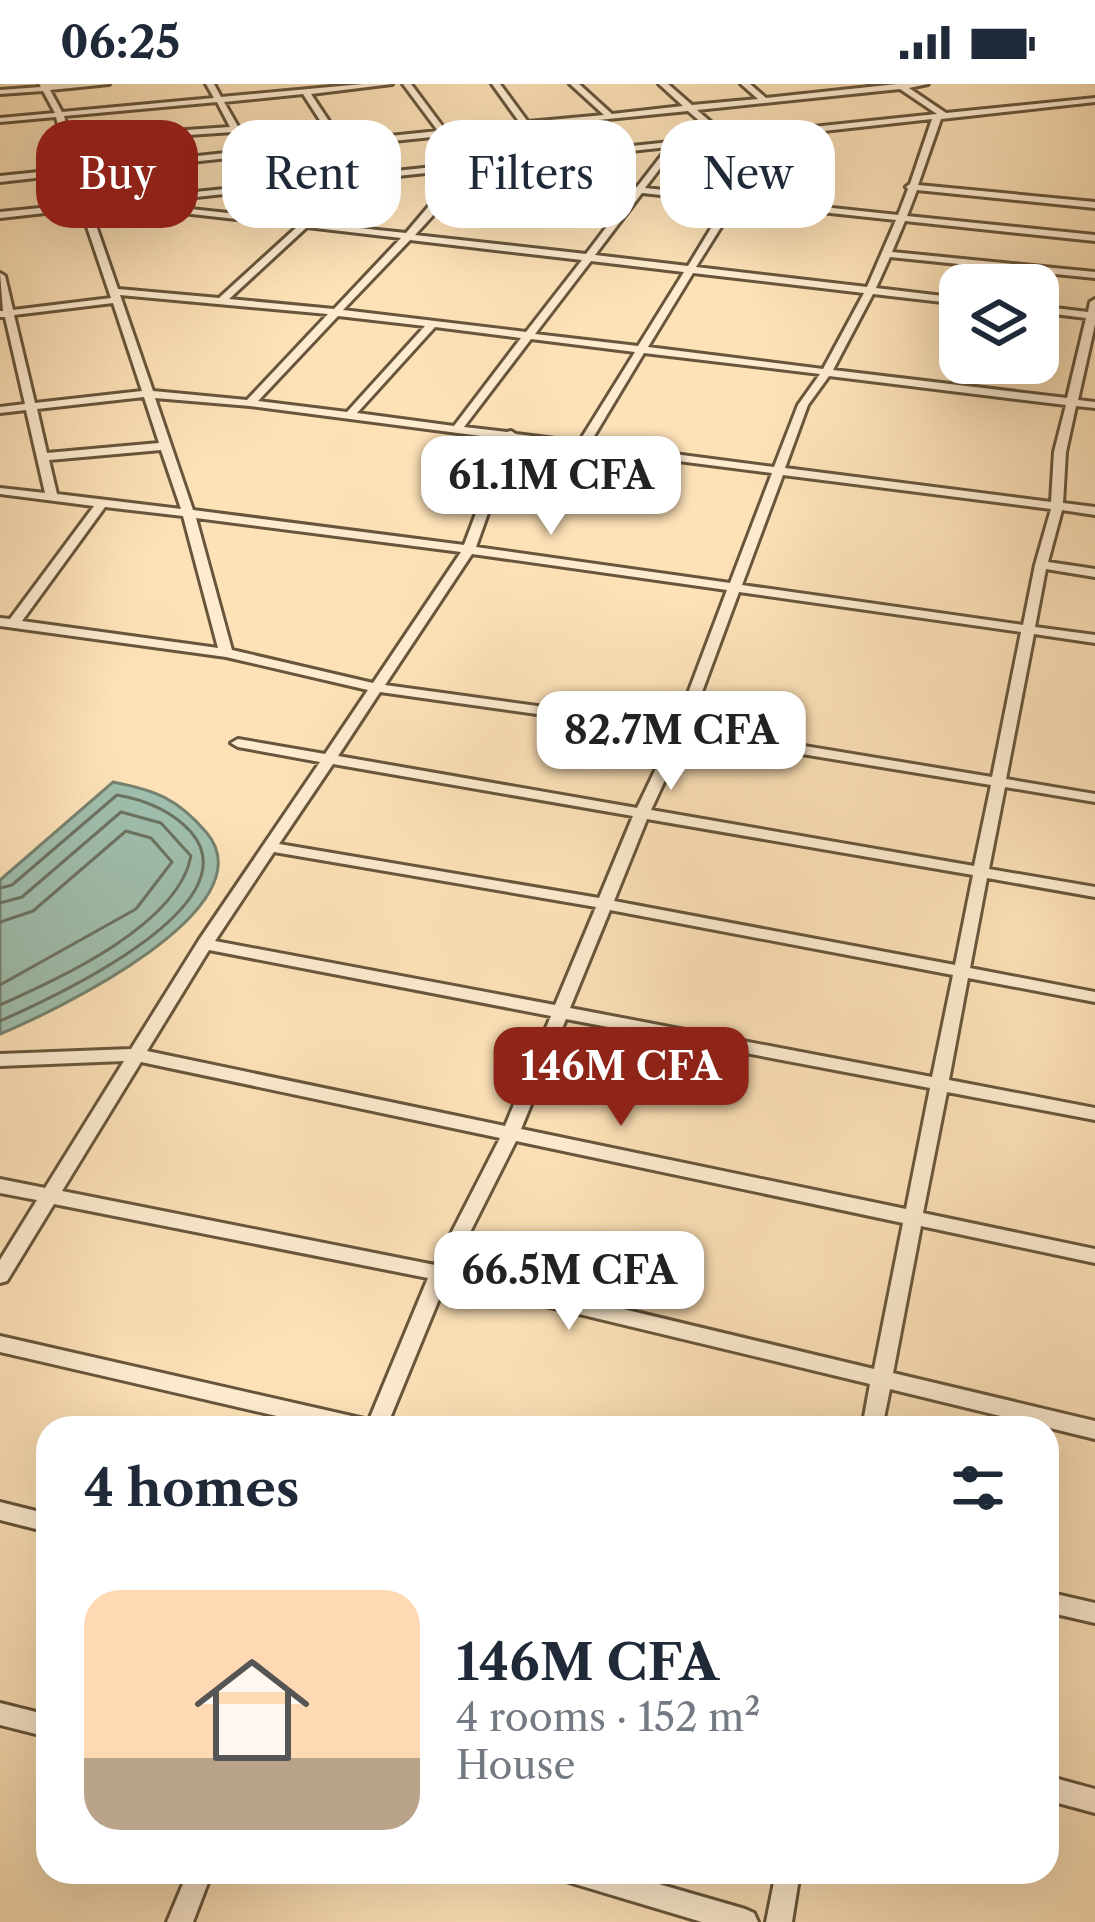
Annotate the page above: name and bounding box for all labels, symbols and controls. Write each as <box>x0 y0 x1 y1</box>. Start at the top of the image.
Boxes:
text: 06:25 <box>60 14 180 70</box>
chip: Buy <box>36 120 198 228</box>
chip: Rent <box>222 120 401 228</box>
chip: Filters <box>425 120 636 228</box>
chip: New <box>660 120 835 228</box>
map controls <box>939 264 1059 384</box>
button: layers <box>939 264 1059 384</box>
pin: 61.1M CFA <box>414 436 688 538</box>
text: 61.1M CFA <box>448 451 654 499</box>
pin: 82.7M CFA <box>534 691 808 793</box>
text: 82.7M CFA <box>564 706 778 754</box>
pin: 146M CFA <box>497 1027 745 1129</box>
text: 146M CFA <box>521 1042 721 1090</box>
pin: 66.5M CFA <box>432 1231 706 1333</box>
text: 66.5M CFA <box>461 1246 677 1294</box>
icon: filters <box>945 1455 1011 1521</box>
text: 4 homes <box>84 1457 299 1519</box>
text: 146M CFA <box>456 1631 719 1693</box>
icon: home <box>180 1638 324 1782</box>
text: 4 rooms · 152 m² <box>456 1693 760 1741</box>
text: House <box>456 1741 575 1789</box>

